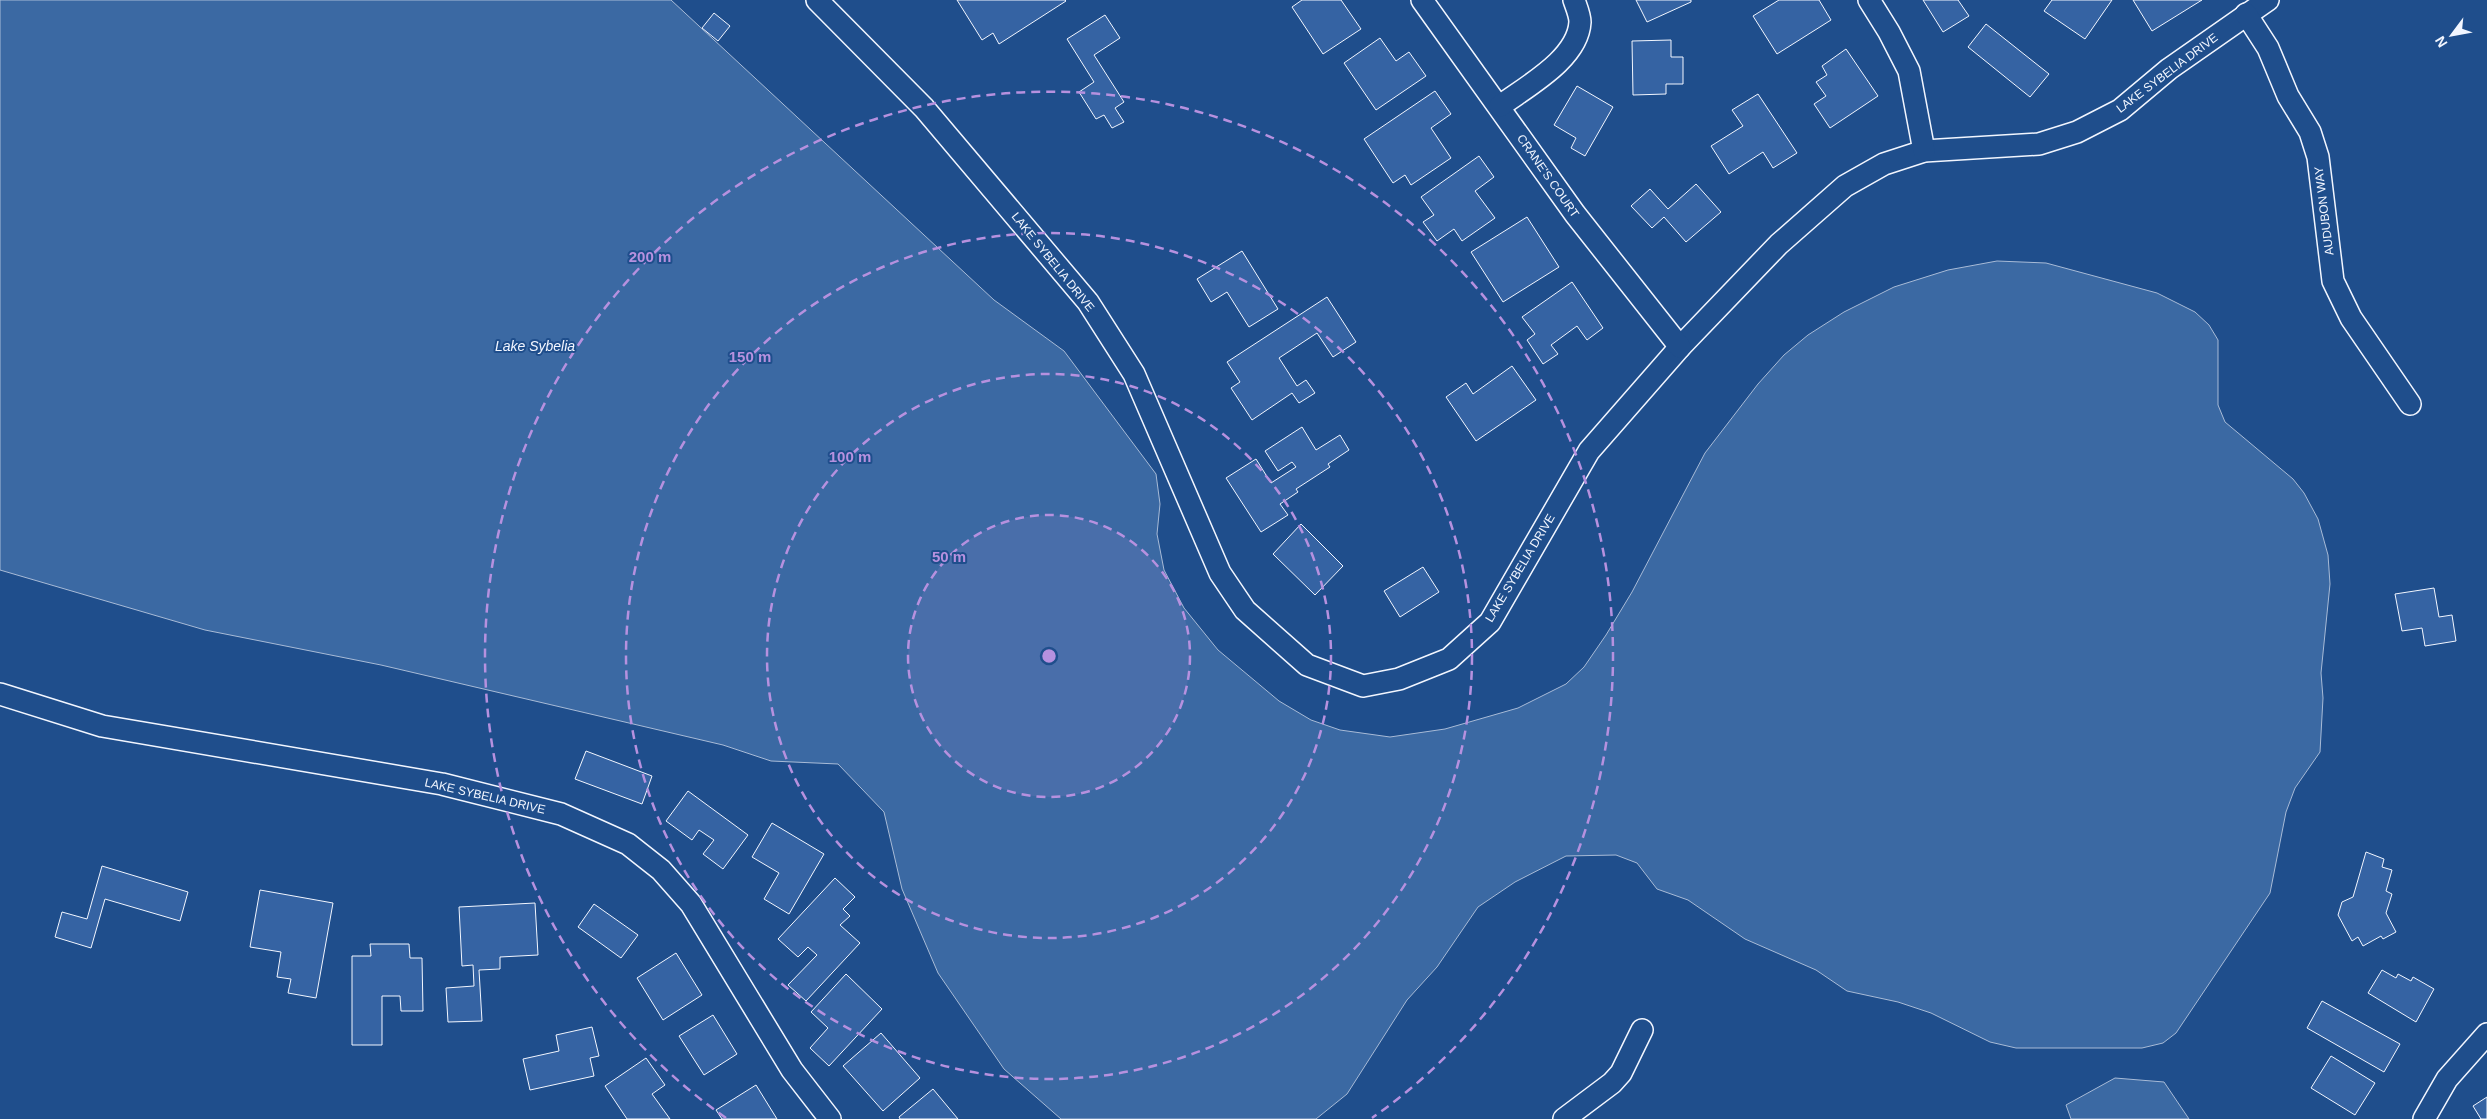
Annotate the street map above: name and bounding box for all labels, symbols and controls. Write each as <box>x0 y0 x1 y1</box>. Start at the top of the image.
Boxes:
north arrow <box>2427 10 2477 60</box>
street label: LAKE SYBELIA DRIVE <box>2114 30 2220 116</box>
text: N <box>2432 33 2450 50</box>
street label: CRANE'S COURT <box>1514 132 1582 221</box>
street label: AUDUBON WAY <box>2312 166 2336 256</box>
street label: LAKE SYBELIA DRIVE <box>1009 210 1097 314</box>
text: 200 m <box>629 248 671 265</box>
water label: Lake Sybelia <box>495 338 575 354</box>
text: 150 m <box>729 348 771 365</box>
text: 100 m <box>829 448 871 465</box>
street label: LAKE SYBELIA DRIVE <box>1482 512 1558 624</box>
text: 50 m <box>932 548 966 565</box>
centre of rings <box>1040 647 1058 665</box>
street label: LAKE SYBELIA DRIVE <box>423 775 547 817</box>

